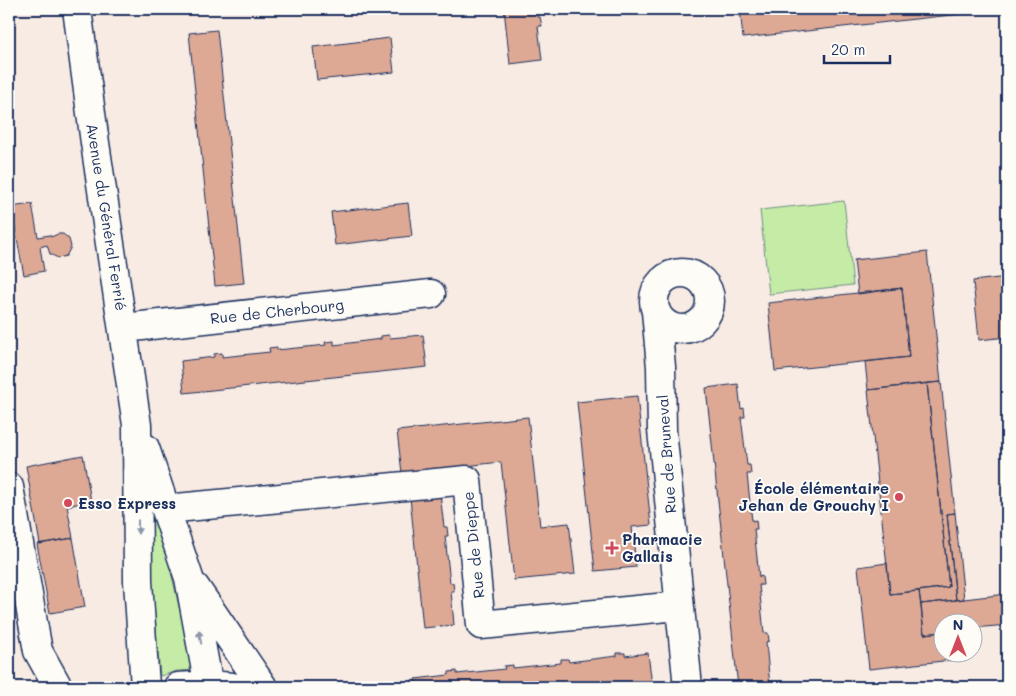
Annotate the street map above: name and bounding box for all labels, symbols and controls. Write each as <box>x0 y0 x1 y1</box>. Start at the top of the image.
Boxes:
scale bar <box>824 32 890 64</box>
text: 20 m <box>831 39 865 59</box>
street label: Avenue du Général Ferrié <box>82 122 132 312</box>
street label: Rue de Cherbourg <box>209 294 345 328</box>
street label: Rue de Bruneval <box>652 394 680 514</box>
place label: École élémentaire Jehan de Grouchy I <box>738 478 889 515</box>
street label: Rue de Dieppe <box>457 491 489 599</box>
marker: École élémentaire Jehan de Grouchy I <box>893 491 905 503</box>
place label: Esso Express <box>78 493 176 513</box>
marker: Esso Express <box>62 497 74 509</box>
one-way arrow <box>134 519 142 535</box>
place label: Pharmacie Gallais <box>622 529 702 566</box>
marker: Pharmacie Gallais <box>606 542 618 554</box>
north arrow <box>934 614 984 664</box>
text: N <box>953 615 963 634</box>
one-way arrow <box>196 630 204 645</box>

